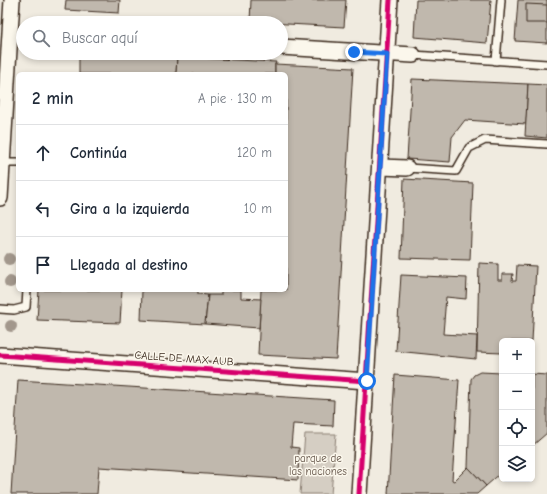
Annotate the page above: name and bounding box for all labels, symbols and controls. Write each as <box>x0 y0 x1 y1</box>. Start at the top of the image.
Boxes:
search box <box>16 16 288 60</box>
icon: search <box>30 27 52 49</box>
text: Buscar aquí <box>62 29 138 47</box>
route end <box>345 43 363 61</box>
text: 2 min <box>32 89 73 108</box>
text: A pie · 130 m <box>198 91 272 106</box>
icon: ahead <box>32 142 54 164</box>
text: Continúa <box>70 144 127 162</box>
text: 120 m <box>237 145 272 160</box>
icon: left <box>32 198 54 220</box>
text: Gira a la izquierda <box>70 200 190 218</box>
text: 10 m <box>244 201 272 216</box>
icon: arrive <box>32 254 54 276</box>
text: Llegada al destino <box>70 256 188 274</box>
map controls <box>499 338 535 482</box>
button: + <box>499 338 535 374</box>
street label: CALLE DE MAX AUB <box>134 349 234 368</box>
route start <box>358 372 376 390</box>
button: − <box>499 374 535 410</box>
button: locate <box>499 410 535 446</box>
button: layers <box>499 446 535 482</box>
park label: parque de las naciones <box>289 452 347 478</box>

